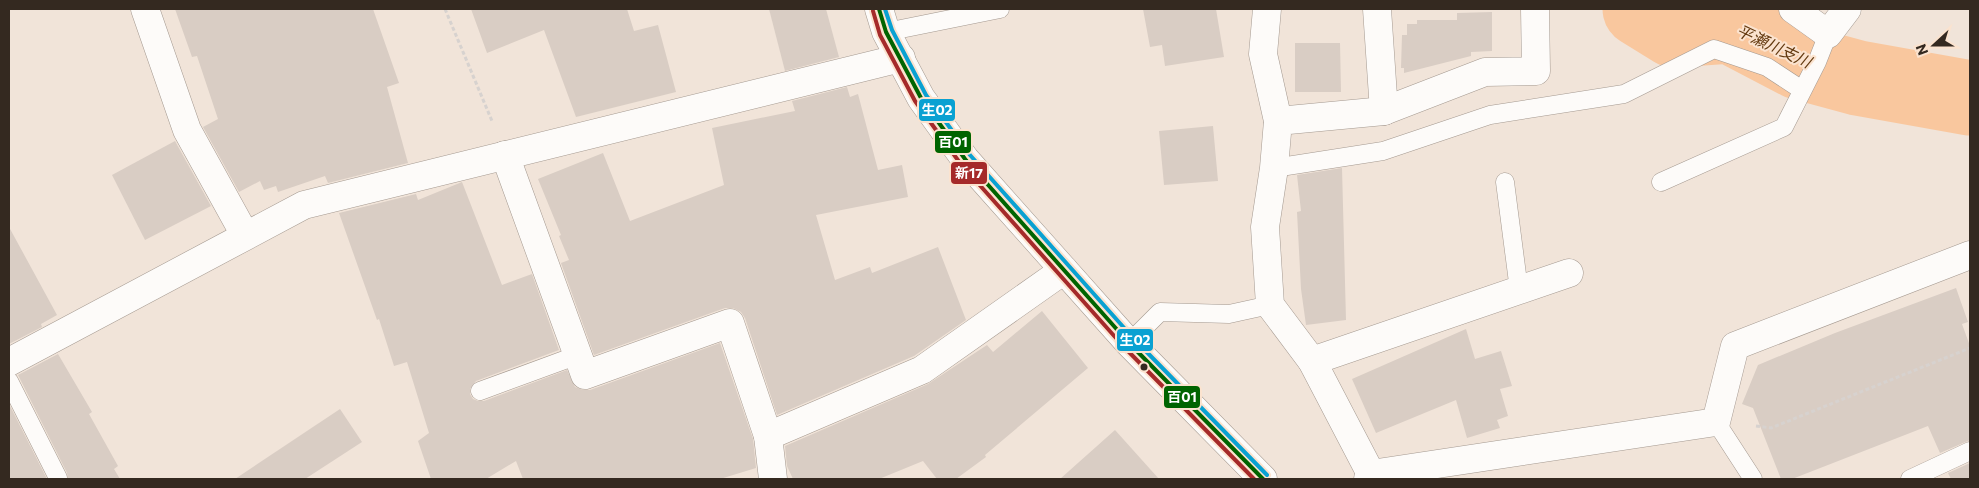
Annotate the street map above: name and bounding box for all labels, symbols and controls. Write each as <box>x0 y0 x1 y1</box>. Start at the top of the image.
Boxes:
water label: 平瀬川支川 <box>1734 20 1816 72</box>
north arrow <box>1909 20 1959 70</box>
text: N <box>1912 42 1931 58</box>
line badge: 生02 <box>918 98 956 122</box>
text: 生02 <box>921 101 953 118</box>
line badge: 百01 <box>934 130 972 154</box>
text: 百01 <box>938 133 968 150</box>
line badge: 新17 <box>950 161 988 185</box>
text: 新17 <box>955 164 983 181</box>
line badge: 生02 <box>1116 328 1154 352</box>
text: 生02 <box>1119 331 1151 348</box>
unlabelled marker <box>1139 362 1149 372</box>
line badge: 百01 <box>1163 385 1201 409</box>
text: 百01 <box>1167 388 1197 405</box>

